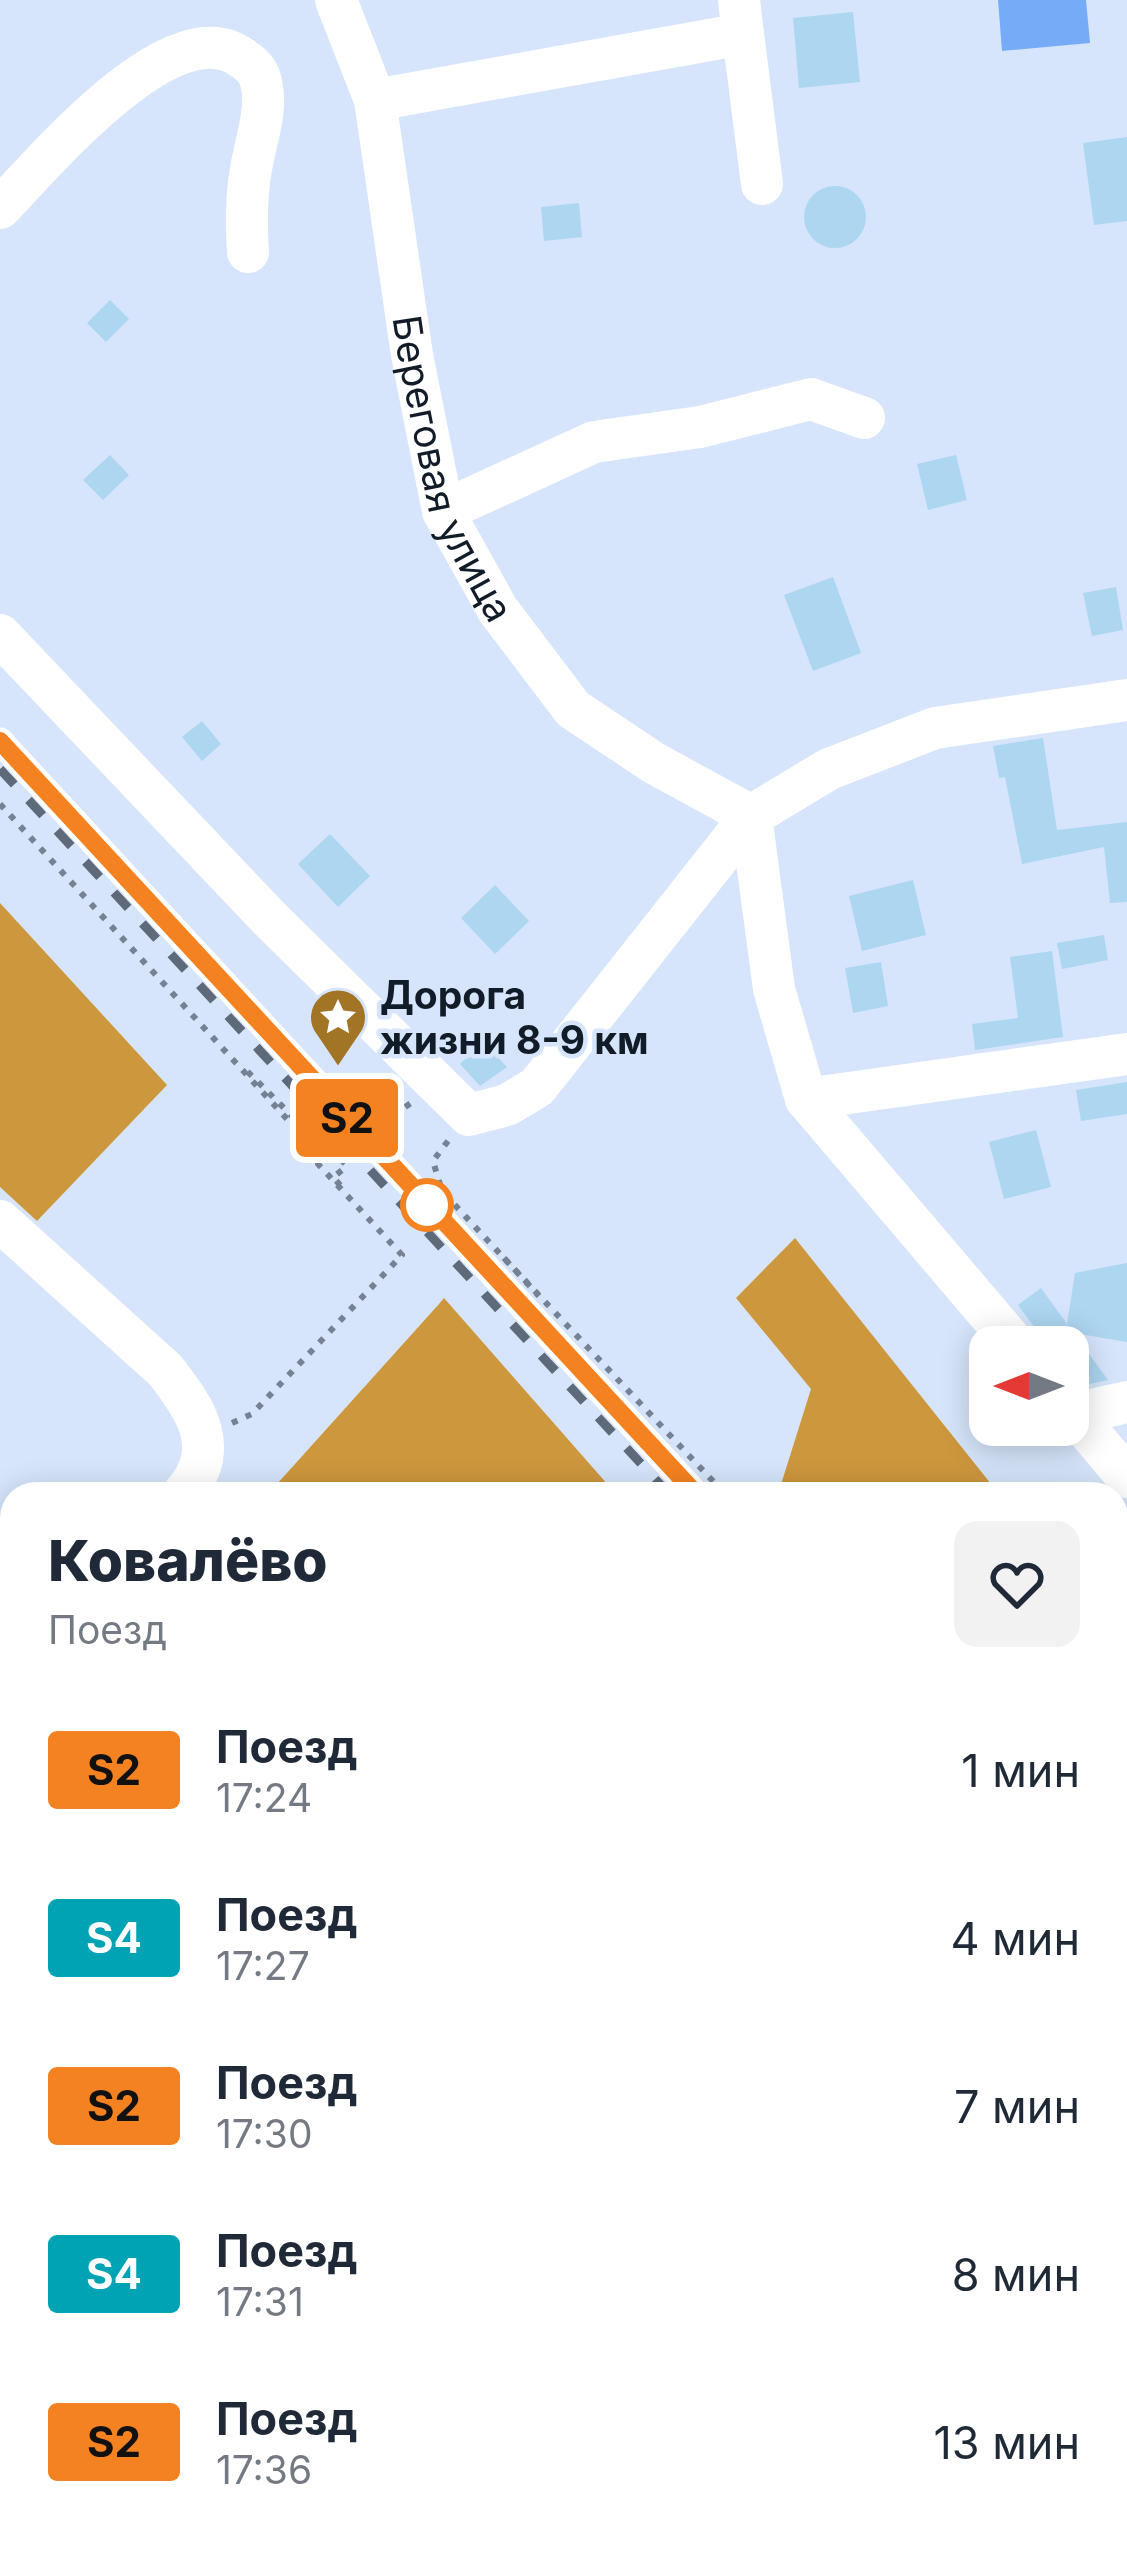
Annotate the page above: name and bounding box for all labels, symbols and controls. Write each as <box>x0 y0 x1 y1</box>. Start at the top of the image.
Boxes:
street label: Береговая улица <box>384 312 524 630</box>
place label: Дорога жизни 8-9 км <box>380 971 649 1063</box>
place icon: Дорога жизни 8-9 км <box>307 986 369 1068</box>
line badge: S2 <box>293 1079 401 1157</box>
text: S2 <box>320 1092 374 1143</box>
unlabelled marker <box>402 1180 452 1230</box>
north arrow <box>969 1326 1089 1446</box>
map controls <box>969 1326 1089 1446</box>
button: heart <box>954 1521 1080 1647</box>
text: Ковалёво <box>48 1526 328 1595</box>
text: Поезд <box>48 1606 167 1653</box>
text: Поезд <box>216 1719 357 1774</box>
text: 1 мин <box>961 1743 1080 1798</box>
text: S2 <box>87 1744 141 1795</box>
text: 17:24 <box>216 1774 312 1821</box>
text: Поезд <box>216 1887 357 1942</box>
text: 4 мин <box>950 1911 1080 1966</box>
text: S4 <box>86 1912 142 1963</box>
text: 17:27 <box>216 1942 310 1989</box>
text: Поезд <box>216 2055 357 2110</box>
text: 7 мин <box>954 2079 1080 2134</box>
text: S2 <box>87 2080 141 2131</box>
text: 17:30 <box>216 2110 313 2157</box>
text: Поезд <box>216 2223 357 2278</box>
text: 8 мин <box>952 2247 1080 2302</box>
text: S4 <box>86 2248 142 2299</box>
text: 17:31 <box>216 2278 304 2325</box>
text: Поезд <box>216 2391 357 2446</box>
text: 13 мин <box>933 2415 1080 2470</box>
text: S2 <box>87 2416 141 2467</box>
text: 17:36 <box>216 2446 312 2493</box>

